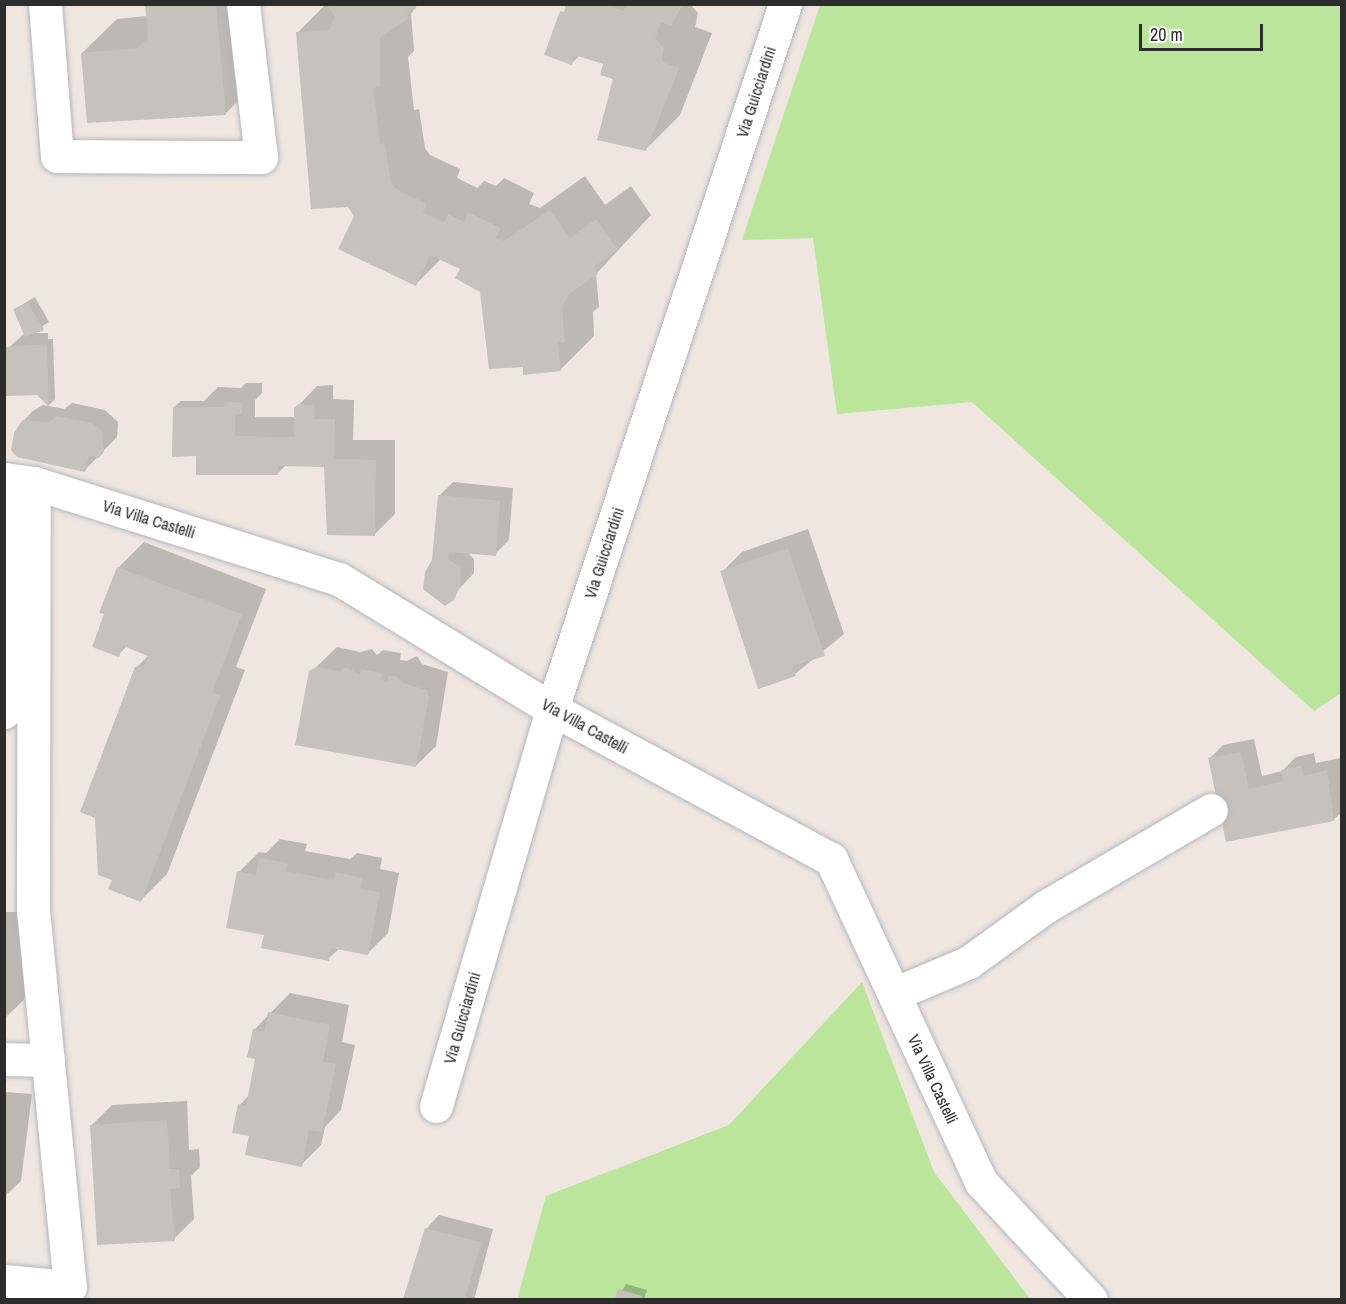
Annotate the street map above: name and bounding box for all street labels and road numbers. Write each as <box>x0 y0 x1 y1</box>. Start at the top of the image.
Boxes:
street label: Via Guicciardini <box>732 44 780 140</box>
street label: Via Villa Castelli <box>100 496 198 542</box>
street label: Via Guicciardini <box>580 505 628 601</box>
street label: Via Villa Castelli <box>538 694 632 758</box>
street label: Via Guicciardini <box>440 970 484 1066</box>
street label: Via Villa Castelli <box>904 1032 962 1126</box>

